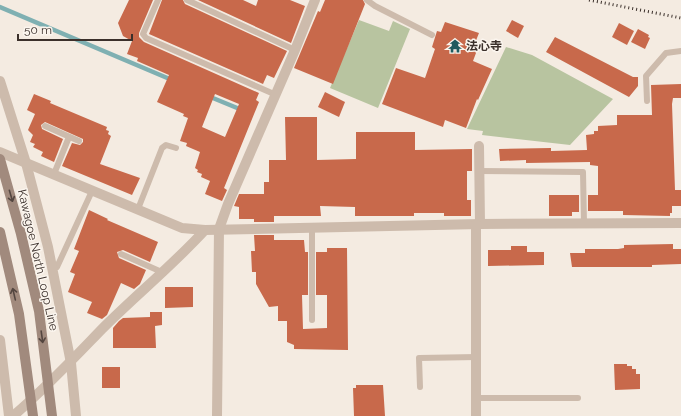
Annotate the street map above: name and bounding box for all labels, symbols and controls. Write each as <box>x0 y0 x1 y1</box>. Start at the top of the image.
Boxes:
scale bar <box>18 16 132 42</box>
text: 50 m <box>24 23 52 37</box>
temple icon: 法心寺 <box>447 38 463 54</box>
place label: 法心寺 <box>466 39 502 53</box>
street label: Kawagoe North Loop Line <box>15 188 61 332</box>
one-way arrow <box>7 190 15 203</box>
one-way arrow <box>10 288 18 301</box>
one-way arrow <box>38 330 46 343</box>

